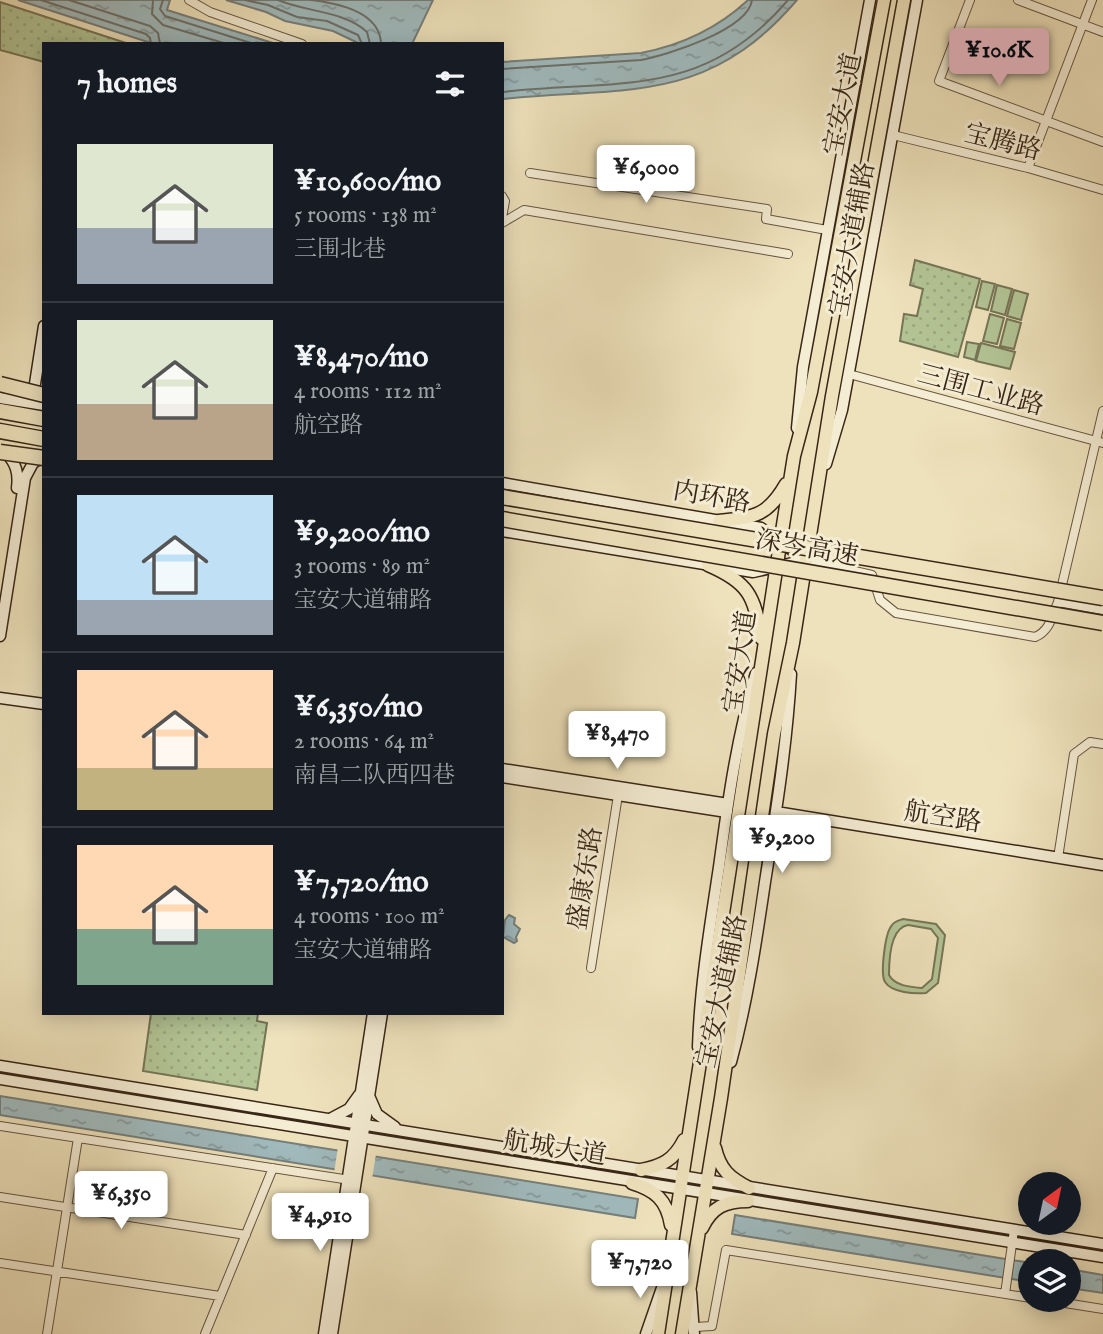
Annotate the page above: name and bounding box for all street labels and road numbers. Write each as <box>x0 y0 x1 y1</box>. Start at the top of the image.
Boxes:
street label: 宝安大道 <box>817 50 870 158</box>
street label: 宝腾路 <box>961 117 1044 168</box>
street label: 宝安大道辅路 <box>823 160 882 319</box>
street label: 三围工业路 <box>914 358 1048 423</box>
street label: 内环路 <box>670 474 753 521</box>
street label: 深岑高速 <box>753 523 861 574</box>
street label: 宝安大道 <box>717 608 764 716</box>
street label: 航空路 <box>902 795 984 840</box>
street label: 盛康东路 <box>561 824 610 932</box>
street label: 宝安大道辅路 <box>690 912 755 1071</box>
street label: 航城大道 <box>501 1124 609 1173</box>

